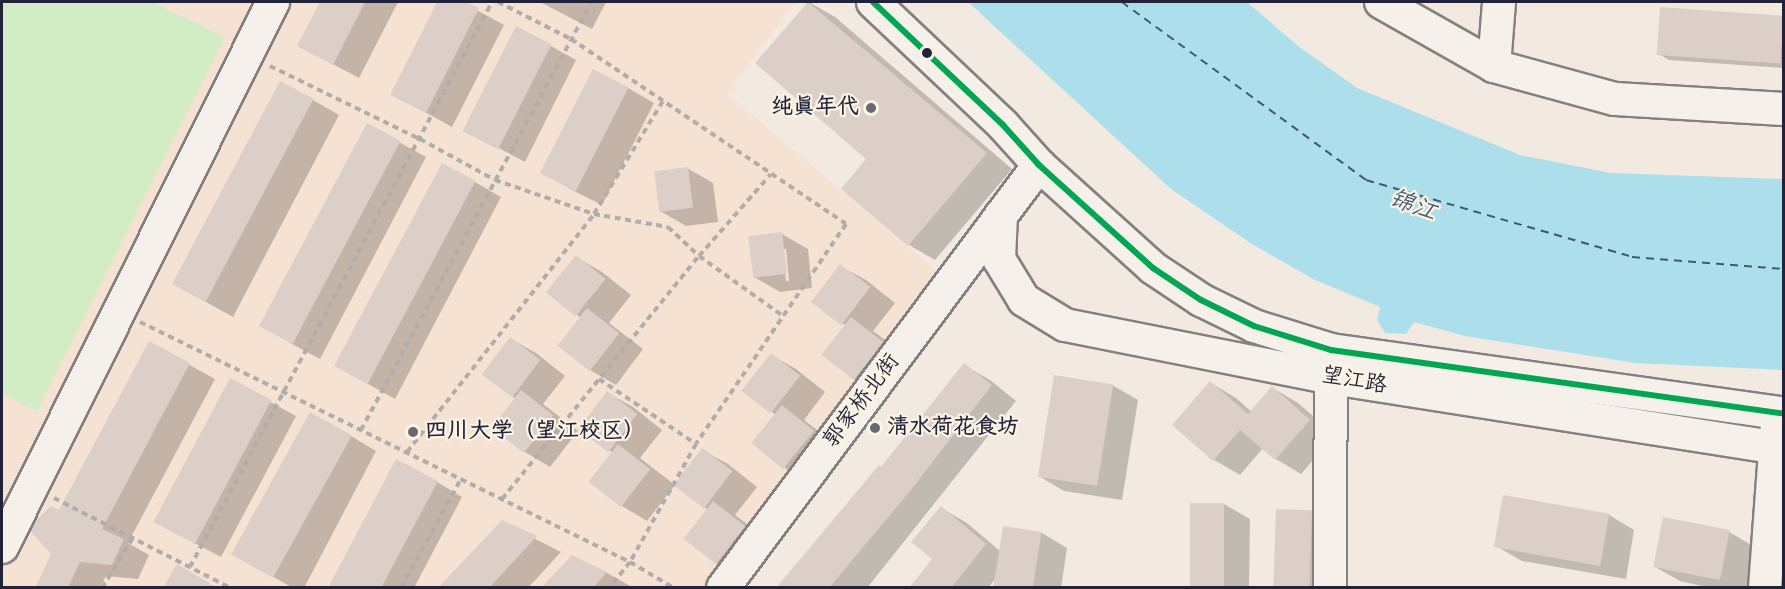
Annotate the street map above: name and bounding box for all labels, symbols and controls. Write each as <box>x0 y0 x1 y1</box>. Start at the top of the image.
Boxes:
unlabelled marker <box>921 47 933 59</box>
place label: 纯真年代 <box>771 95 859 121</box>
marker: 纯真年代 <box>864 101 878 115</box>
water label: 锦江 <box>1385 184 1441 228</box>
street label: 郭家桥北街 <box>818 349 906 453</box>
street label: 望江路 <box>1319 362 1389 400</box>
place label: 清水荷花食坊 <box>887 415 1019 441</box>
place label: 四川大学（望江校区） <box>425 419 645 445</box>
marker: 清水荷花食坊 <box>868 421 882 435</box>
marker: 四川大学（望江校区） <box>406 425 420 439</box>

